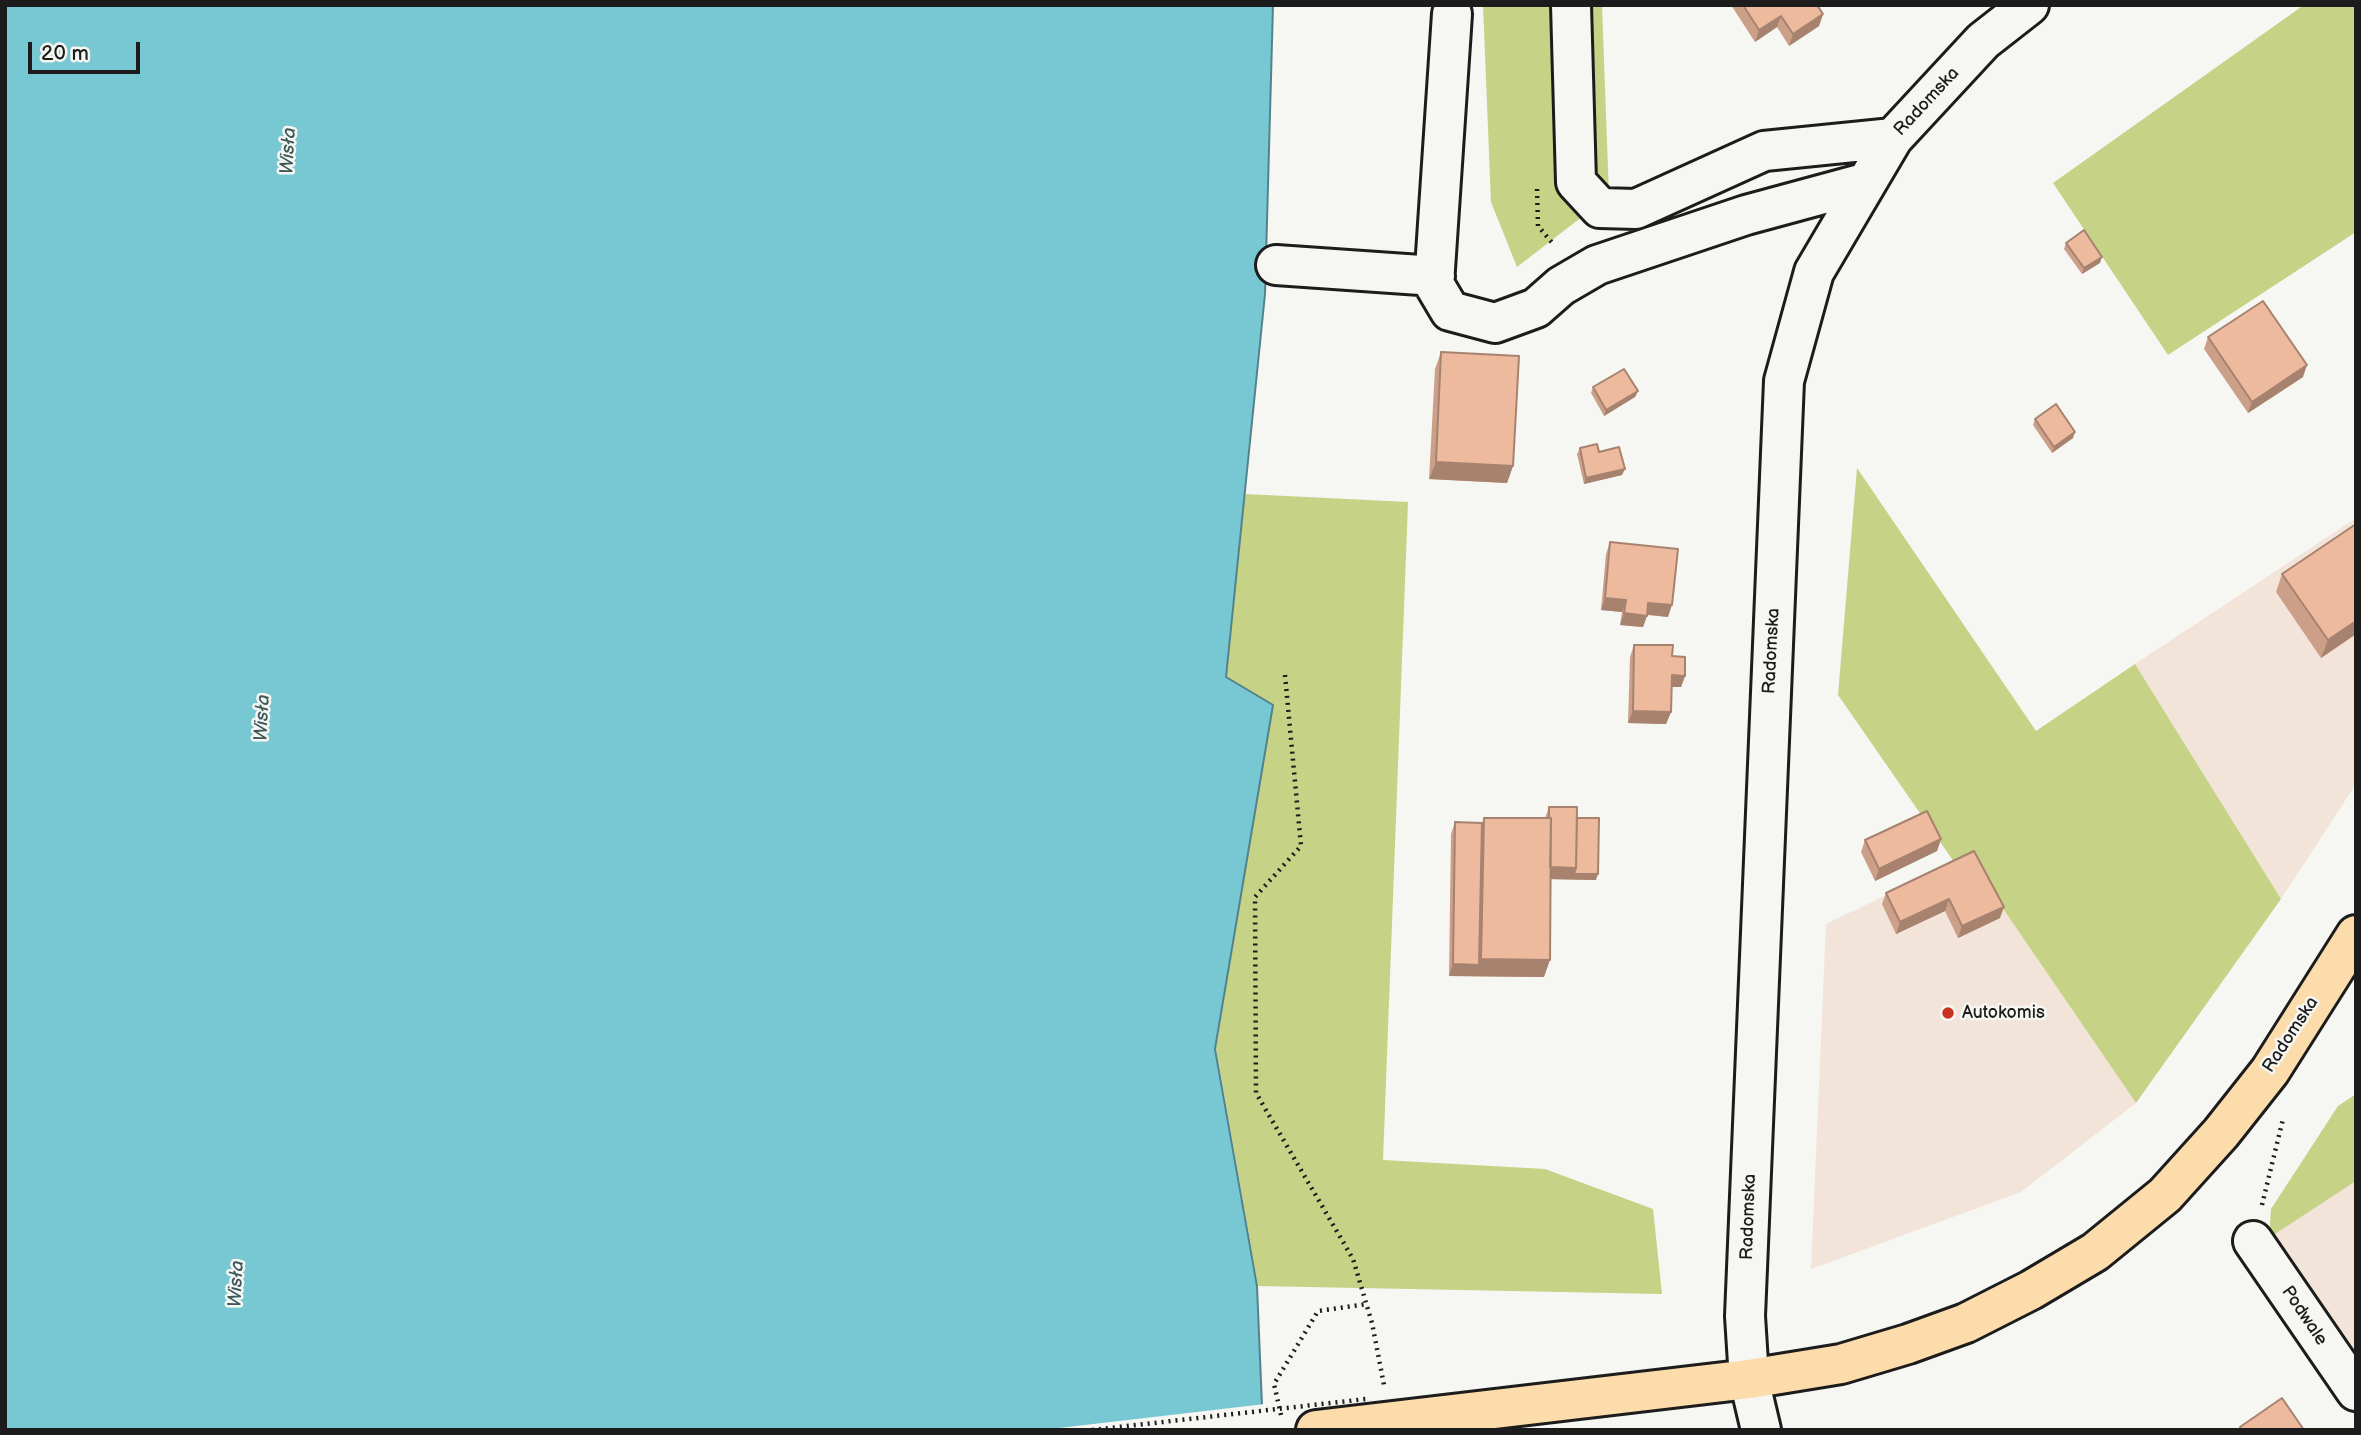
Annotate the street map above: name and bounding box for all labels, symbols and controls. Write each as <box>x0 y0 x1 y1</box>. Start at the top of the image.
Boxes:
scale bar <box>32 28 144 72</box>
text: 20 m <box>41 41 89 66</box>
street label: Radomska <box>1890 63 1964 141</box>
water label: Wisła <box>276 127 302 175</box>
street label: Radomska <box>1759 607 1785 695</box>
water label: Wisła <box>250 694 276 742</box>
street label: Radomska <box>2259 993 2323 1077</box>
place label: Autokomis <box>1962 1002 2045 1024</box>
marker: Autokomis <box>1940 1005 1956 1021</box>
street label: Radomska <box>1737 1174 1761 1260</box>
water label: Wisła <box>224 1260 250 1308</box>
street label: Podwale <box>2276 1282 2332 1350</box>

